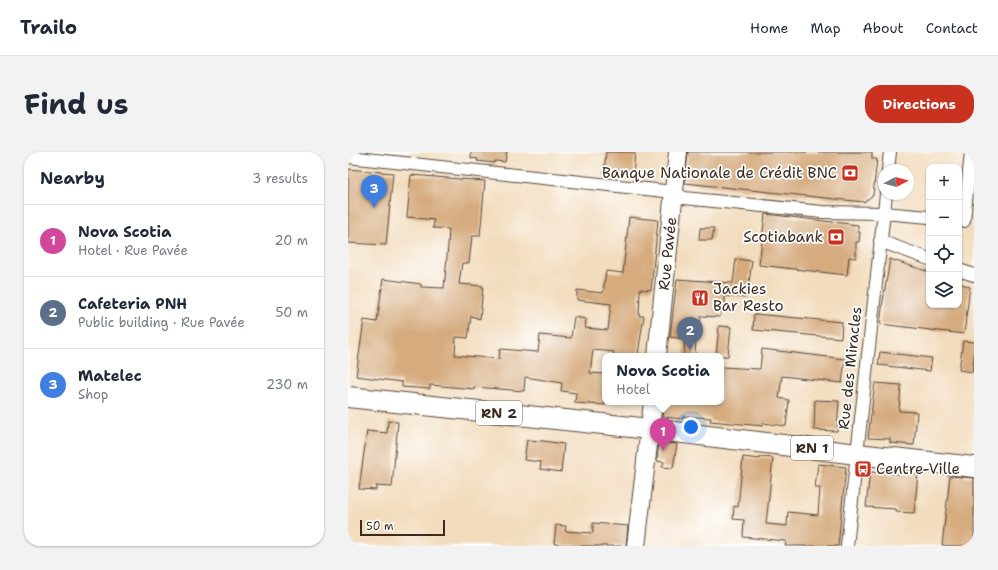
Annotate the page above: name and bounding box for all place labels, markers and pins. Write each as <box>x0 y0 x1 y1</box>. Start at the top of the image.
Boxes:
place label: Banque Nationale de Crédit BNC <box>602 163 837 183</box>
bank icon: Banque Nationale de Crédit BNC <box>840 163 860 183</box>
pin: 3 <box>361 175 387 208</box>
place label: Scotiabank <box>743 227 823 247</box>
bank icon: Scotiabank <box>826 227 846 247</box>
place label: Jackies Bar Resto <box>713 279 784 316</box>
restaurant icon: Jackies Bar Resto <box>690 288 710 308</box>
pin: 2 <box>677 317 703 350</box>
pin: 1 <box>650 418 676 451</box>
bus stop icon: Centre-Ville <box>853 459 873 479</box>
place label: Centre-Ville <box>876 459 960 479</box>

